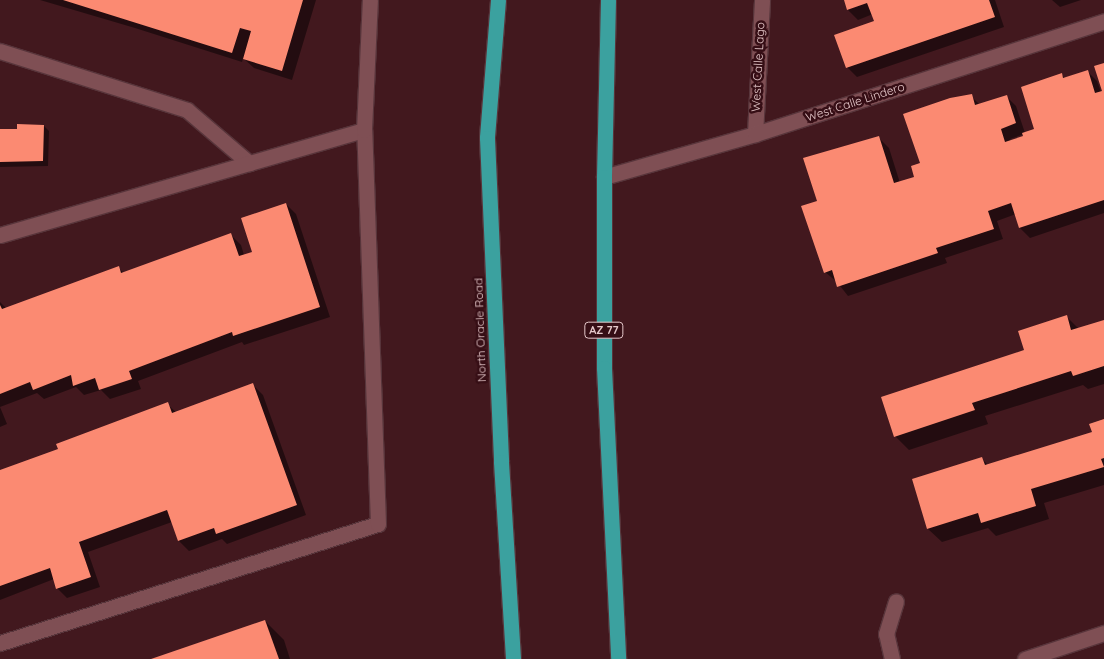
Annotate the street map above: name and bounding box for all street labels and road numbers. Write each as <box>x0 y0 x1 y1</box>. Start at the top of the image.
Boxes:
street label: West Calle Lago <box>748 22 768 112</box>
street label: West Calle Lindero <box>804 79 906 125</box>
street label: North Oracle Road <box>471 278 489 382</box>
road number: AZ 77 <box>584 322 624 338</box>

